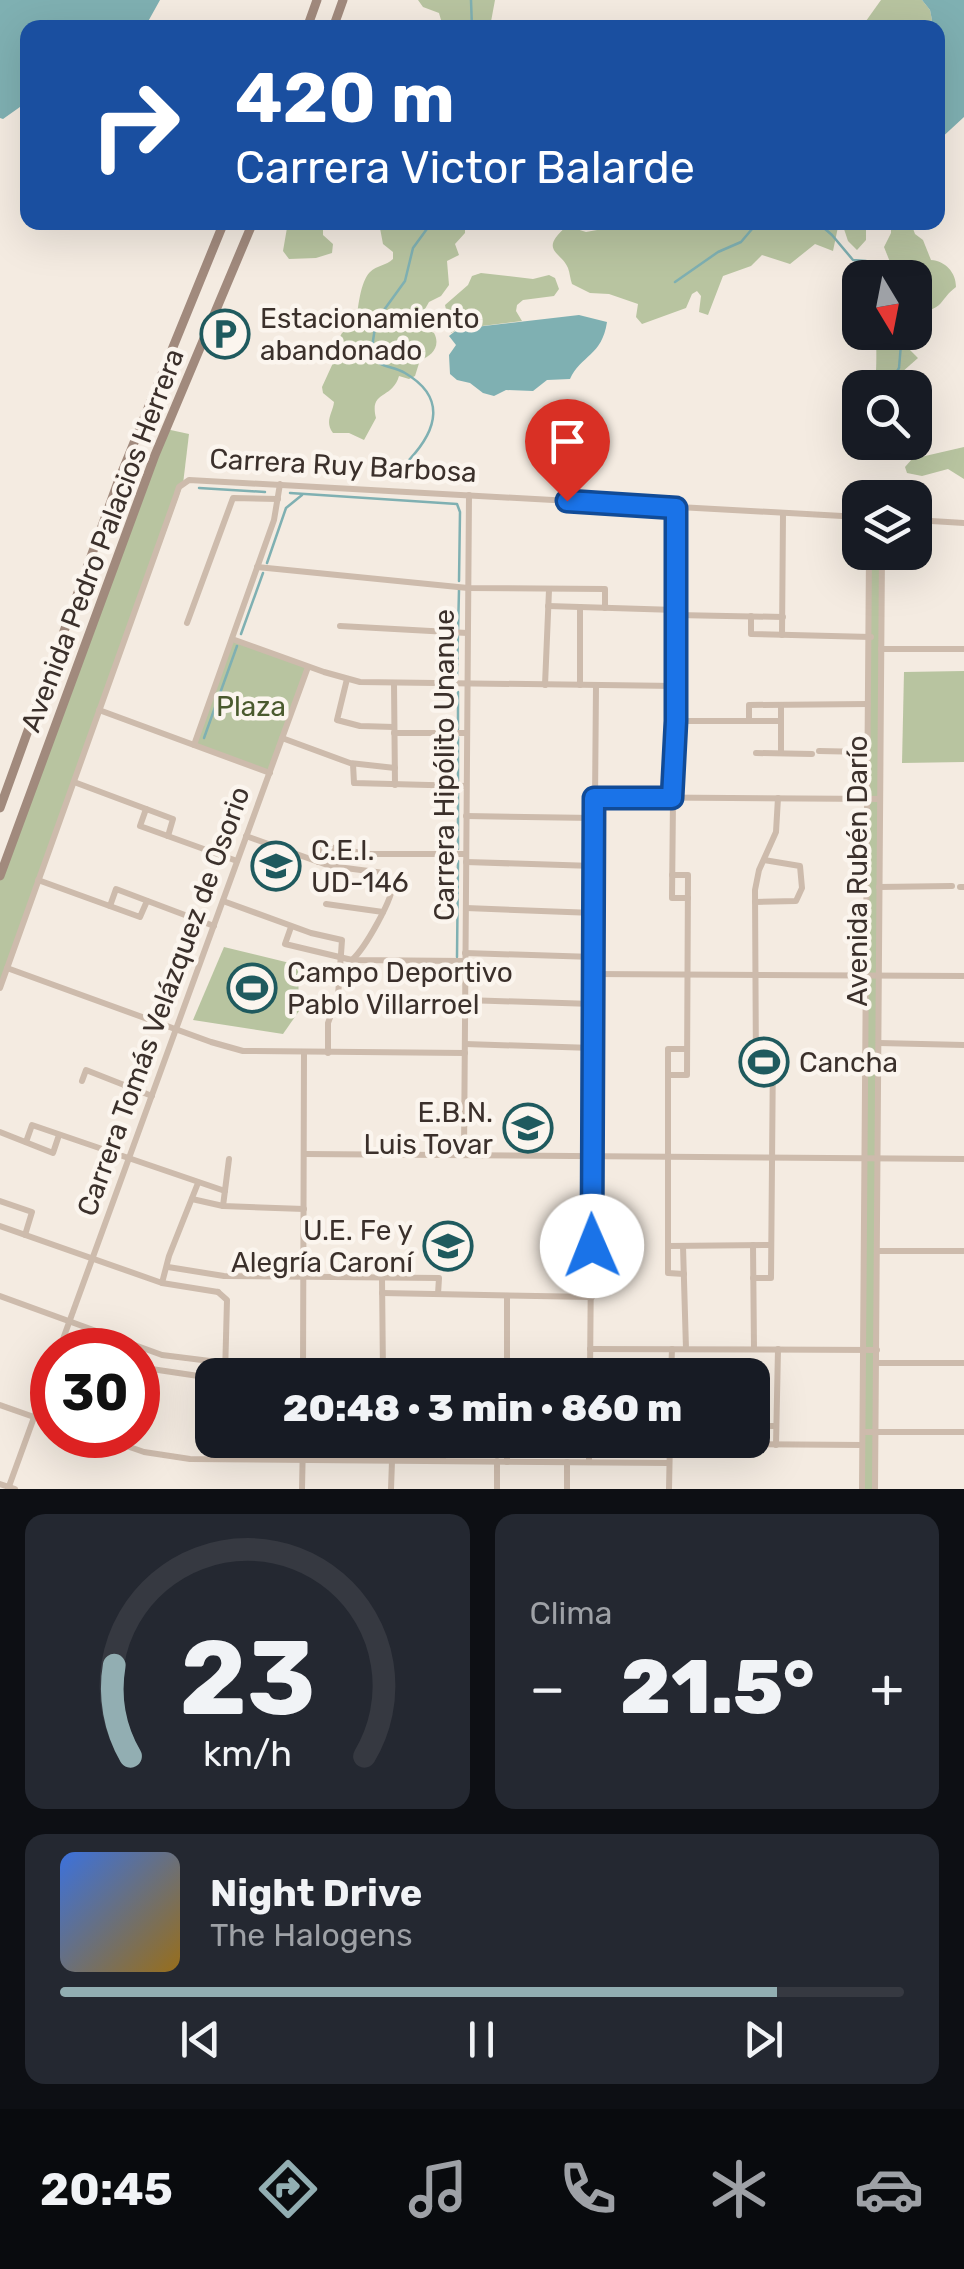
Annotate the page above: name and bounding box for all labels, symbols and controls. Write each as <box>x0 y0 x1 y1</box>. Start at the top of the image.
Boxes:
text: 420 m <box>235 57 455 140</box>
icon: right <box>70 60 200 190</box>
text: Carrera Victor Balarde <box>235 141 695 194</box>
north arrow <box>842 260 932 350</box>
map controls <box>842 260 932 570</box>
place label: Estacionamiento abandonado <box>260 302 480 367</box>
parking icon: Estacionamiento abandonado <box>199 308 251 360</box>
street label: Avenida Pedro Palacios Herrera <box>14 344 191 736</box>
button: search <box>842 370 932 460</box>
pin <box>525 399 610 502</box>
icon: arrive <box>540 414 595 469</box>
street label: Carrera Ruy Barbosa <box>209 442 477 489</box>
button: layers <box>842 480 932 570</box>
street label: Carrera Hipólito Unanue <box>428 609 461 921</box>
park label: Plaza <box>216 690 286 723</box>
street label: Avenida Rubén Darío <box>841 736 874 1006</box>
street label: Carrera Tomás Velázquez de Osorio <box>70 782 257 1220</box>
place label: C.E.I. UD-146 <box>311 834 409 899</box>
school or university icon: C.E.I. UD-146 <box>250 840 302 892</box>
place label: Campo Deportivo Pablo Villarroel <box>287 956 513 1021</box>
sports icon: Campo Deportivo Pablo Villarroel <box>226 962 278 1014</box>
sports icon: Cancha <box>738 1036 790 1088</box>
place label: Cancha <box>799 1046 898 1079</box>
place label: E.B.N. Luis Tovar <box>363 1096 493 1161</box>
school or university icon: E.B.N. Luis Tovar <box>502 1102 554 1154</box>
position arrow <box>540 1194 644 1298</box>
place label: U.E. Fe y Alegría Caroní <box>231 1214 414 1279</box>
school or university icon: U.E. Fe y Alegría Caroní <box>422 1220 474 1272</box>
speed limit sign: 30 <box>30 1328 160 1458</box>
text: 20:48 · 3 min · 860 m <box>283 1385 682 1431</box>
text: Clima <box>530 1594 612 1632</box>
text: 23 <box>179 1617 315 1740</box>
text: 21.5° <box>620 1643 815 1732</box>
text: − <box>530 1656 565 1721</box>
text: + <box>870 1656 904 1721</box>
text: km/h <box>203 1733 292 1775</box>
text: Night Drive <box>210 1870 422 1916</box>
text: The Halogens <box>210 1916 413 1954</box>
icon: previous <box>173 2012 228 2067</box>
icon: pause <box>454 2012 509 2067</box>
icon: next <box>736 2012 791 2067</box>
icon: directions <box>253 2154 323 2224</box>
icon: music <box>403 2154 473 2224</box>
icon: phone <box>553 2154 623 2224</box>
icon: climate <box>704 2154 774 2224</box>
icon: car <box>854 2154 924 2224</box>
text: 20:45 <box>40 2163 173 2216</box>

